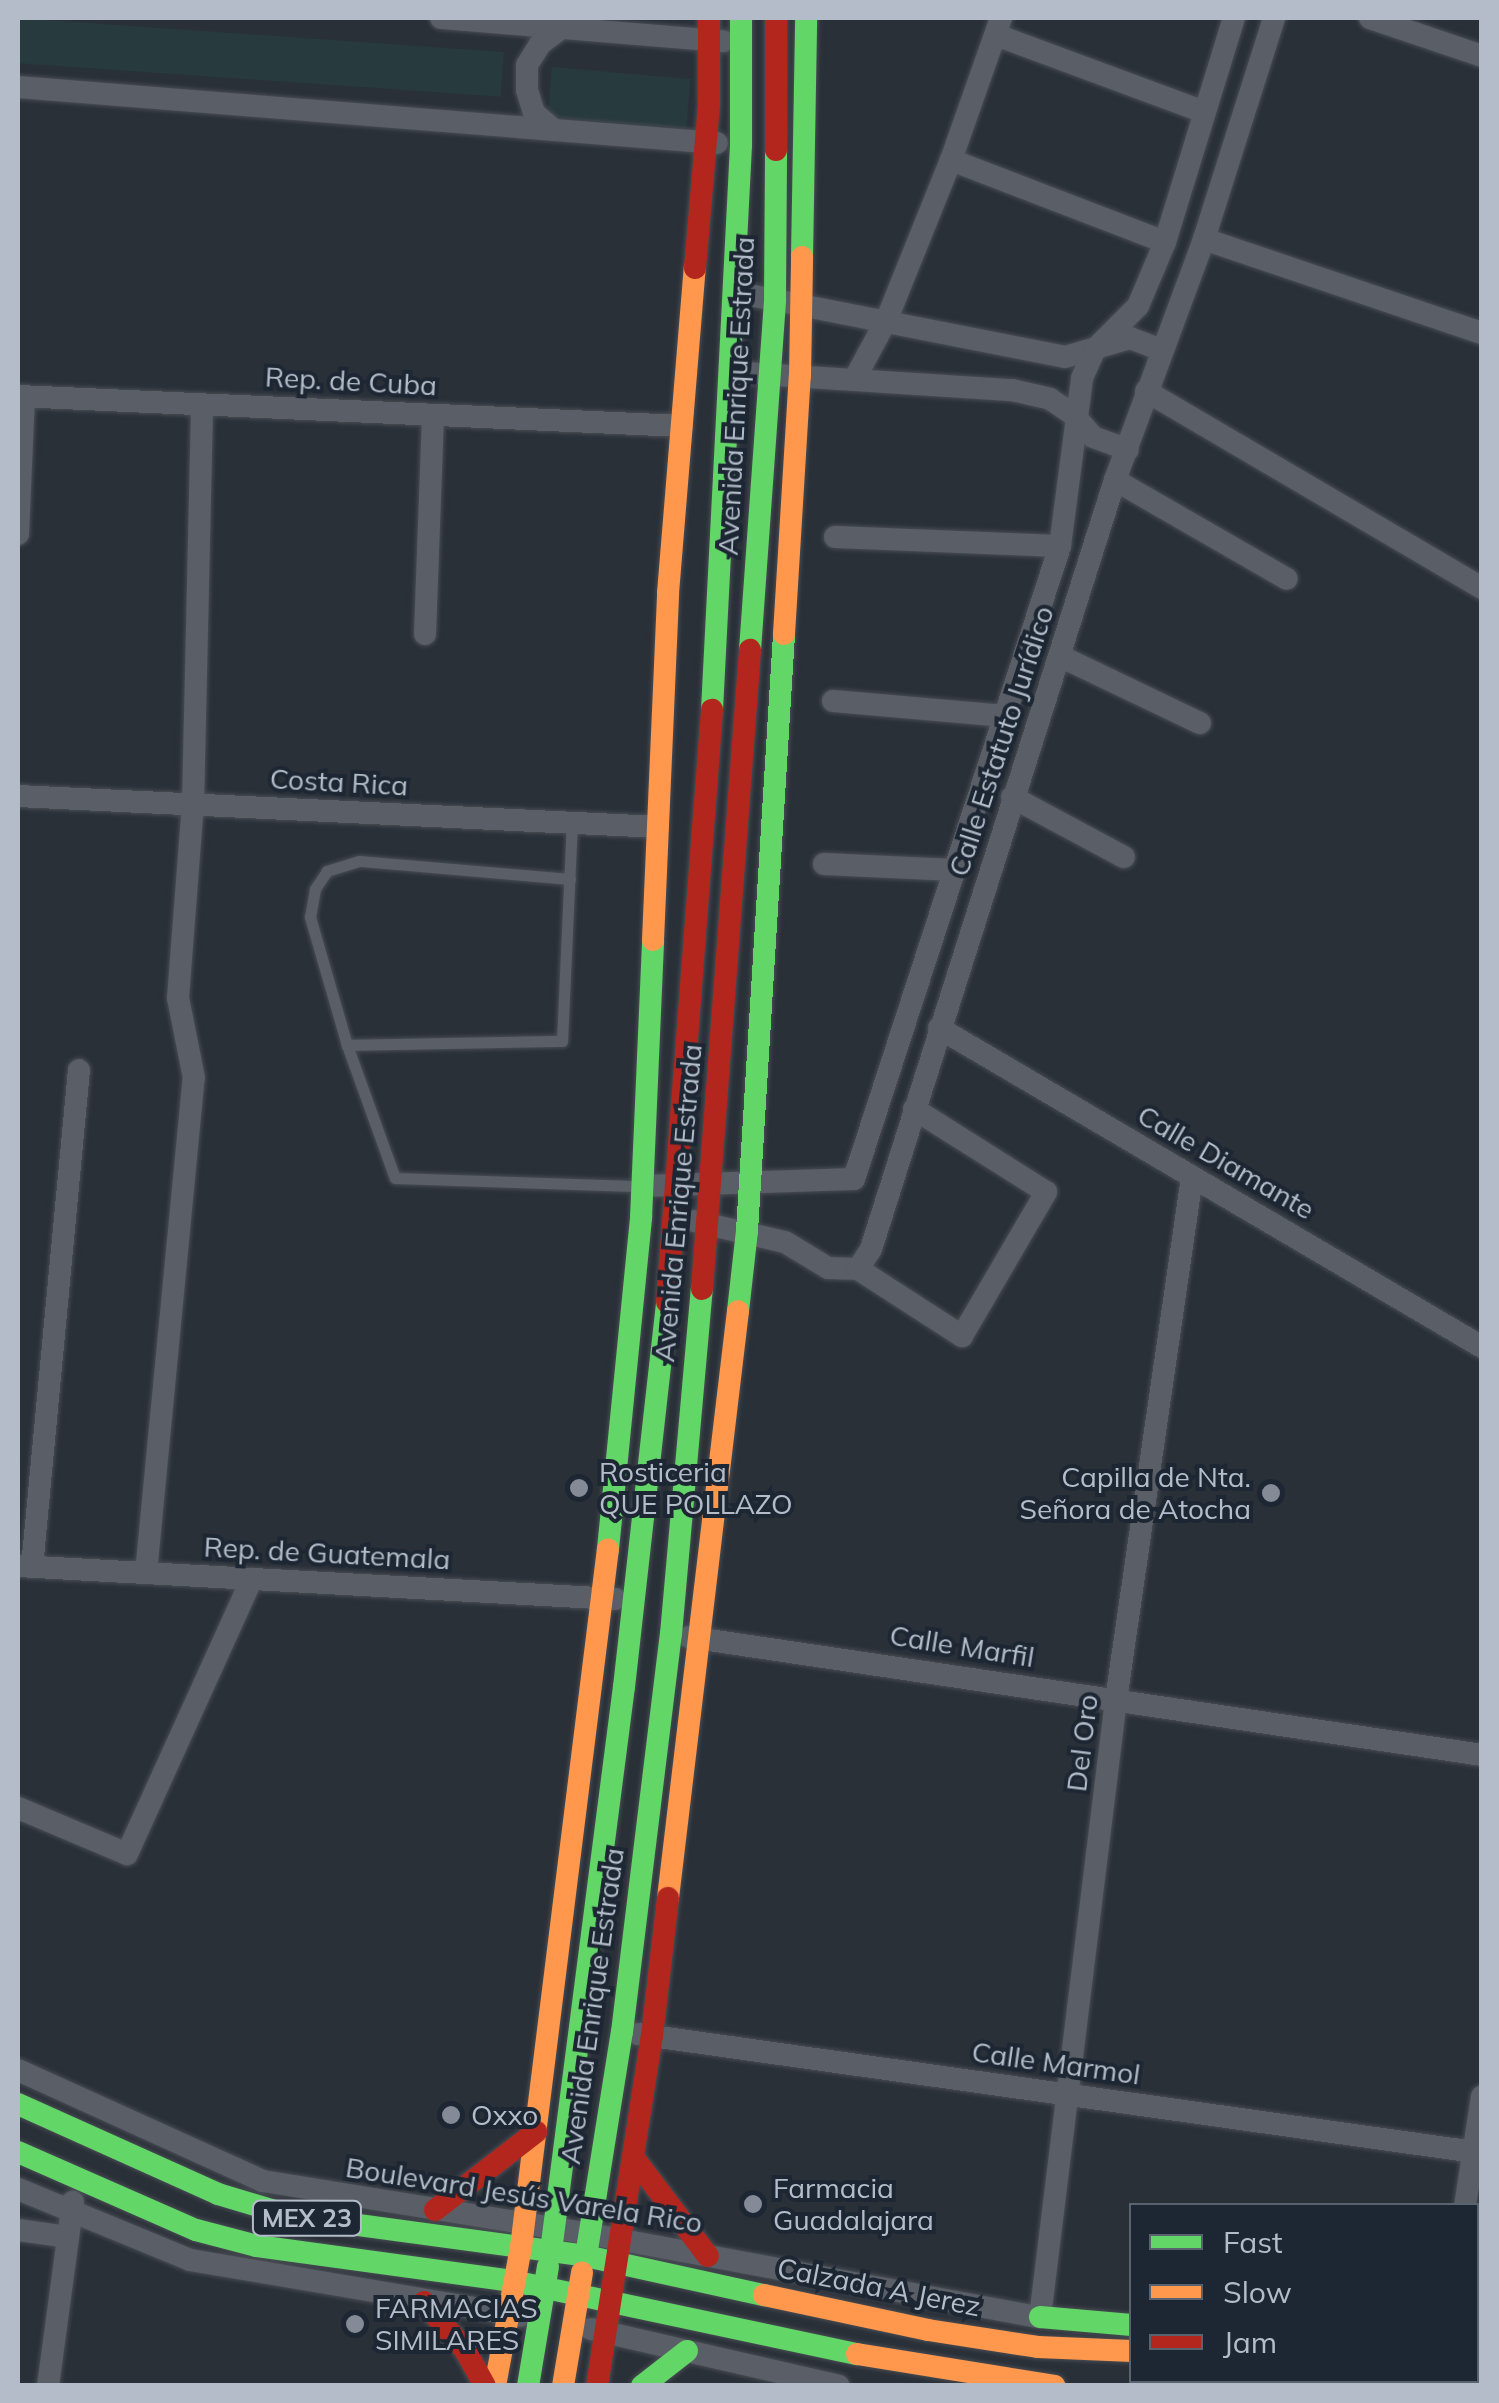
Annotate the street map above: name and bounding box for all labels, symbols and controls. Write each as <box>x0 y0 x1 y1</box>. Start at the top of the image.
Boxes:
street label: Avenida Enrique Estrada <box>711 236 761 556</box>
street label: Rep. de Cuba <box>264 360 438 402</box>
street label: Calle Estatuto Jurídico <box>941 602 1061 880</box>
street label: Costa Rica <box>269 762 409 802</box>
street label: Avenida Enrique Estrada <box>647 1043 709 1363</box>
street label: Calle Diamante <box>1132 1098 1320 1226</box>
place label: Rosticeria QUE POLLAZO <box>599 1455 793 1521</box>
place label: Capilla de Nta. Señora de Atocha <box>1020 1460 1251 1526</box>
marker: Rosticeria QUE POLLAZO <box>568 1477 590 1499</box>
marker: Capilla de Nta. Señora de Atocha <box>1260 1482 1282 1504</box>
street label: Rep. de Guatemala <box>203 1530 451 1576</box>
street label: Calle Marfil <box>887 1618 1037 1674</box>
street label: Del Oro <box>1059 1692 1105 1794</box>
street label: Avenida Enrique Estrada <box>553 1846 631 2166</box>
street label: Calle Marmol <box>970 2035 1142 2091</box>
place label: Oxxo <box>471 2098 538 2132</box>
marker: Oxxo <box>440 2104 462 2126</box>
street label: Boulevard Jesús Varela Rico <box>343 2150 705 2240</box>
place label: Farmacia Guadalajara <box>773 2171 934 2237</box>
marker: Farmacia Guadalajara <box>742 2193 764 2215</box>
road number: MEX 23 <box>250 2198 364 2238</box>
legend <box>1129 2203 1479 2383</box>
text: Fast <box>1223 2223 1283 2261</box>
street label: Calzada A Jerez <box>775 2251 983 2323</box>
text: Slow <box>1223 2273 1292 2311</box>
place label: FARMACIAS SIMILARES <box>375 2291 538 2357</box>
marker: FARMACIAS SIMILARES <box>344 2313 366 2335</box>
text: Jam <box>1223 2323 1277 2361</box>

